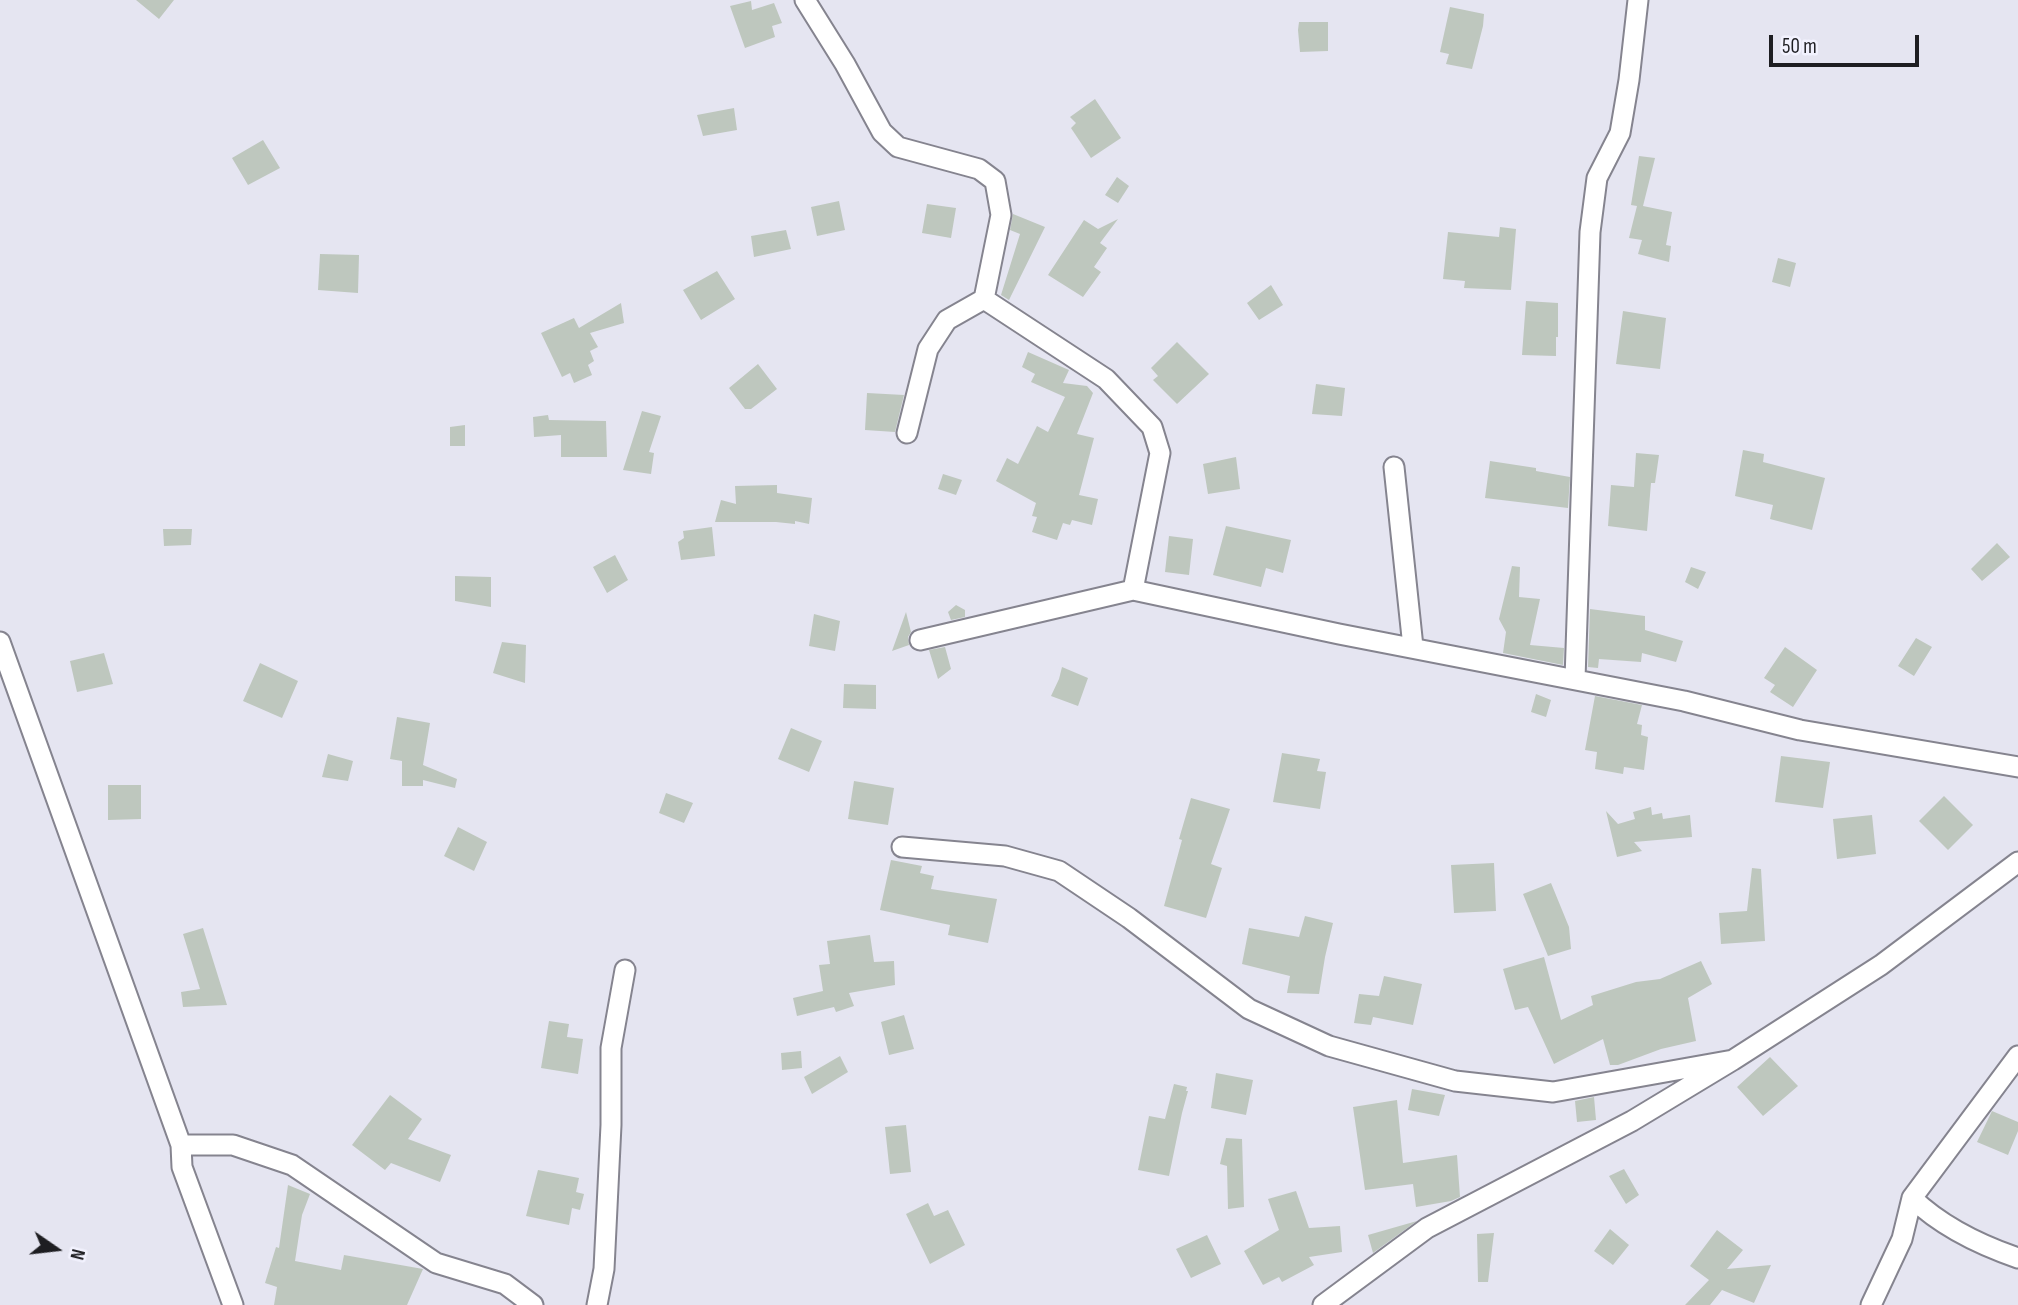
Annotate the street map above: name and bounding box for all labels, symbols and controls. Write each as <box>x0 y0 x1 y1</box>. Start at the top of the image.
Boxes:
scale bar <box>1773 21 1924 65</box>
text: 50 m <box>1782 34 1817 59</box>
north arrow <box>21 1214 91 1284</box>
text: N <box>64 1246 89 1262</box>

